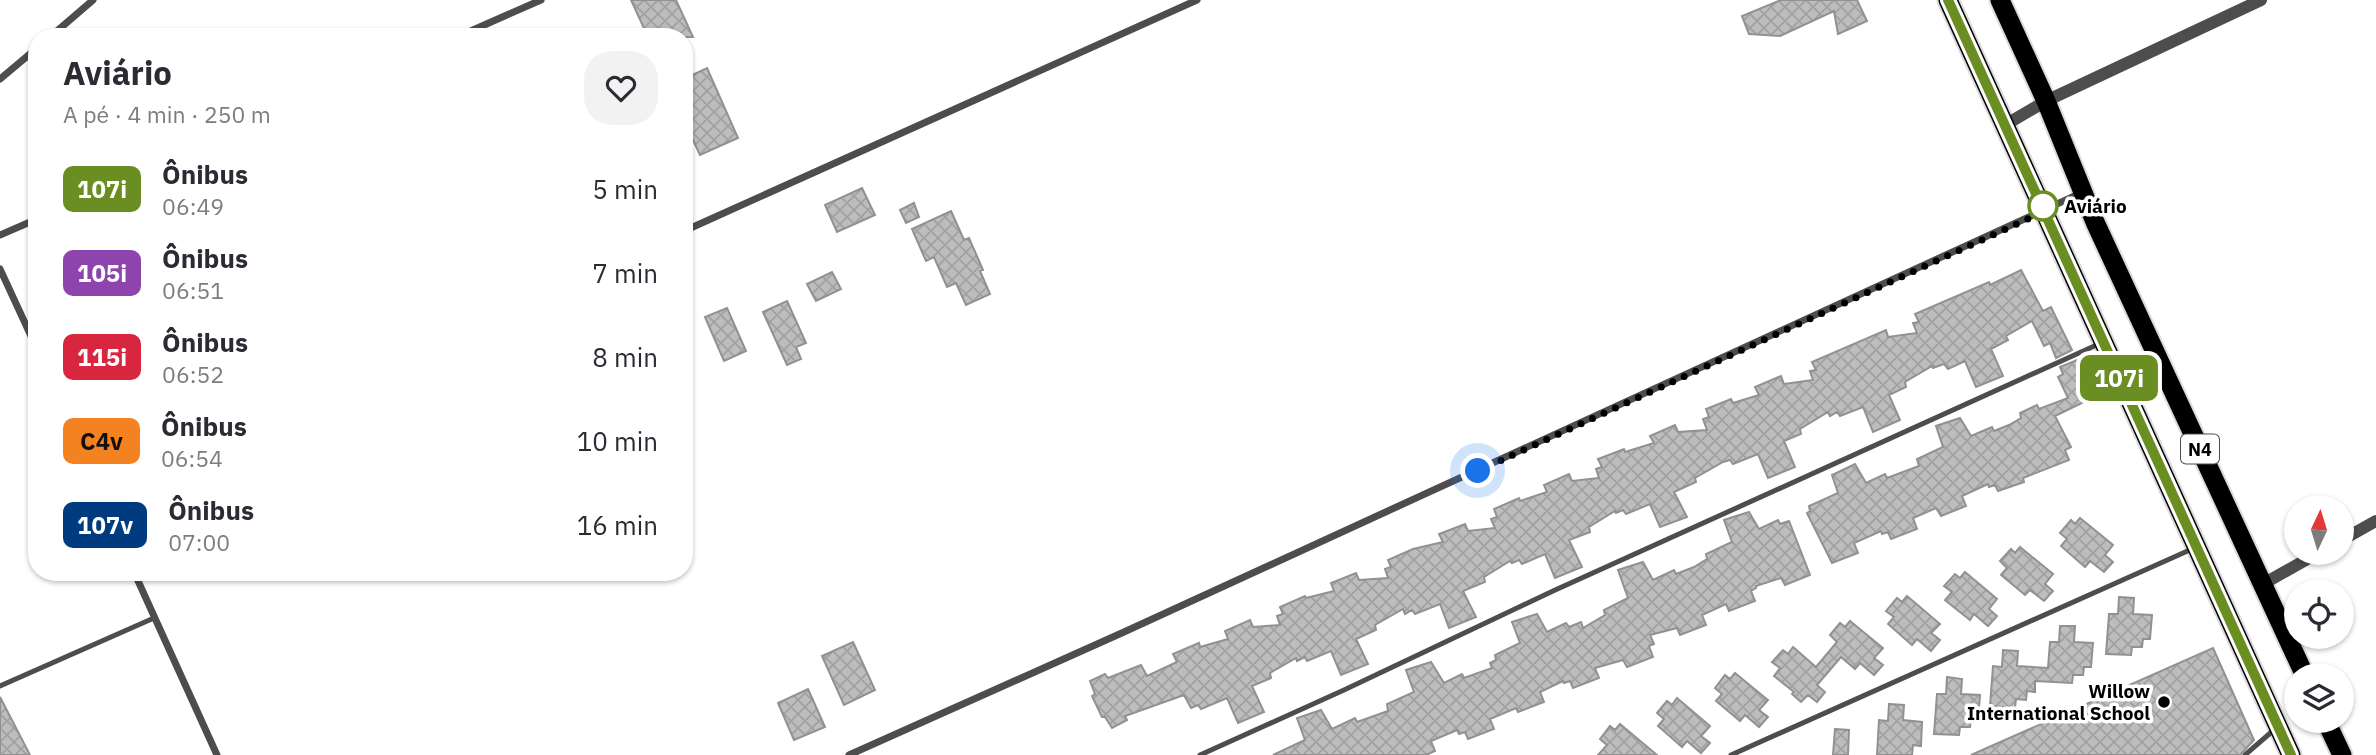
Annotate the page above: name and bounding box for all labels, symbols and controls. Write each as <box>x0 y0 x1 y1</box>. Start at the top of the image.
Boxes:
text: Aviário <box>63 51 172 94</box>
button: heart <box>584 51 658 125</box>
text: A pé · 4 min · 250 m <box>63 99 271 129</box>
text: Ônibus <box>162 157 248 191</box>
text: 5 min <box>592 172 658 206</box>
text: 107i <box>77 173 127 205</box>
text: 06:49 <box>162 191 224 221</box>
marker: Aviário <box>2028 191 2058 221</box>
place label: Aviário <box>2064 194 2127 218</box>
text: Ônibus <box>162 241 248 275</box>
text: 7 min <box>592 256 658 290</box>
text: 105i <box>77 257 127 289</box>
text: 06:51 <box>162 275 224 305</box>
text: Ônibus <box>162 325 248 359</box>
text: 8 min <box>592 340 658 374</box>
text: 115i <box>77 341 127 373</box>
line badge: 107i <box>2070 355 2168 401</box>
text: 06:52 <box>162 359 224 389</box>
text: 107i <box>2094 362 2144 394</box>
text: Ônibus <box>161 409 247 443</box>
text: 10 min <box>577 424 658 458</box>
text: C4v <box>80 425 123 457</box>
road number: N4 <box>2181 434 2219 463</box>
text: 06:54 <box>161 443 223 473</box>
your location <box>1460 453 1495 488</box>
text: Ônibus <box>168 493 254 527</box>
north arrow <box>2284 495 2354 565</box>
map controls <box>2284 495 2354 733</box>
text: 16 min <box>577 508 658 542</box>
text: 107v <box>77 509 133 541</box>
text: 07:00 <box>168 527 230 557</box>
button: locate <box>2284 579 2354 649</box>
button: layers <box>2284 663 2354 733</box>
place label: Willow International School <box>1967 679 2150 725</box>
marker: Willow International School <box>2156 694 2172 710</box>

